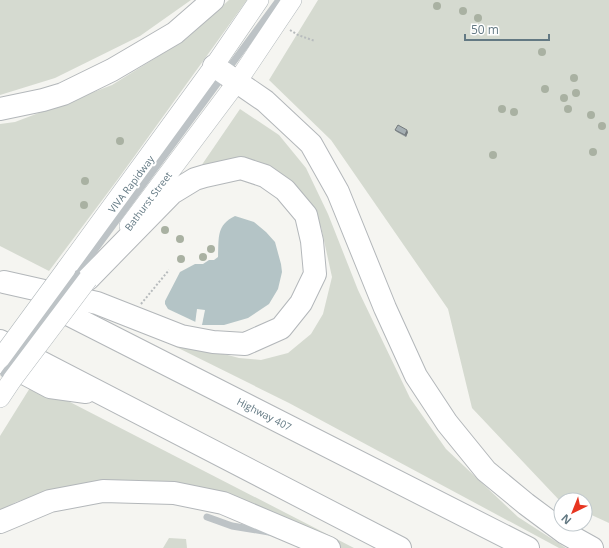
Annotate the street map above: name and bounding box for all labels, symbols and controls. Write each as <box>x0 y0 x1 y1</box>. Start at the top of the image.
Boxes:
scale bar <box>465 16 549 42</box>
text: 50 m <box>471 21 499 38</box>
street label: VIVA Rapidway <box>105 152 158 216</box>
street label: Bathurst Street <box>121 168 175 233</box>
street label: Highway 407 <box>235 394 294 434</box>
north arrow <box>553 492 593 532</box>
text: N <box>557 511 574 528</box>

